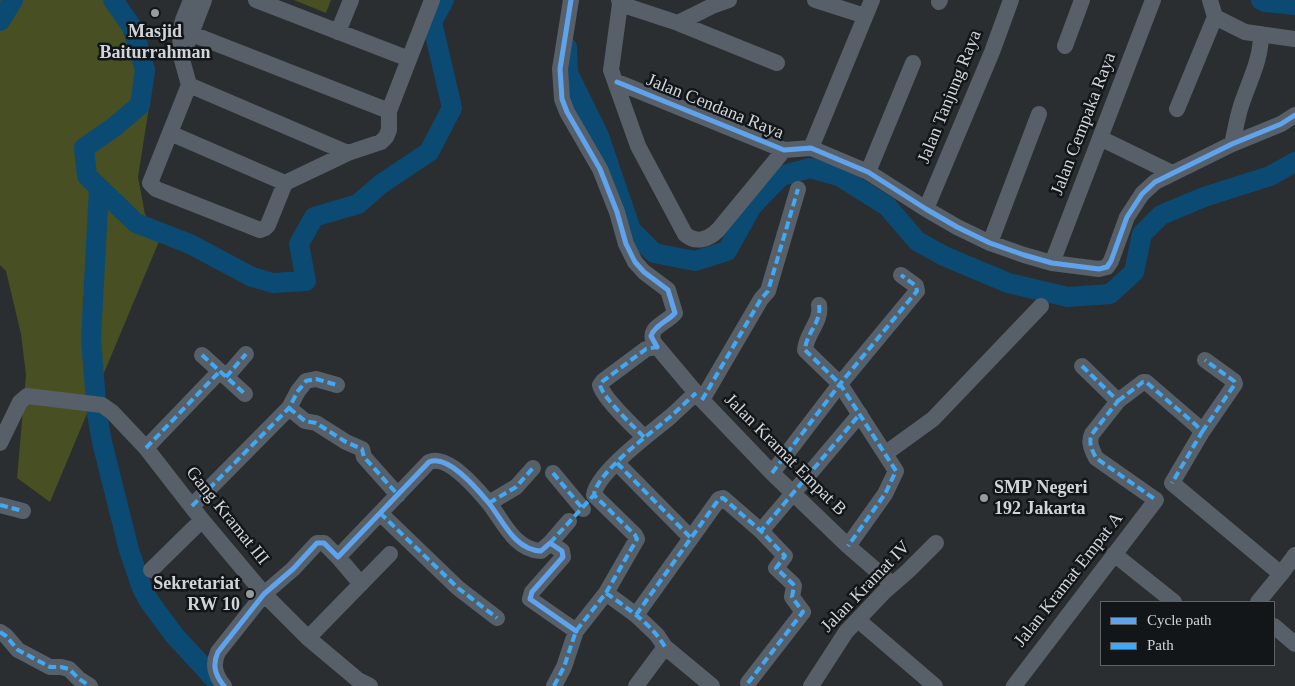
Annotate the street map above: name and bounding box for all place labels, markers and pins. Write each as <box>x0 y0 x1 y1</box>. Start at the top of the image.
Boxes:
marker: Masjid Baiturrahman <box>149 7 161 19</box>
place label: Masjid Baiturrahman <box>99 21 211 64</box>
place label: SMP Negeri 192 Jakarta <box>994 477 1087 520</box>
marker: SMP Negeri 192 Jakarta <box>978 492 990 504</box>
place label: Sekretariat RW 10 <box>153 573 240 616</box>
marker: Sekretariat RW 10 <box>244 588 256 600</box>

